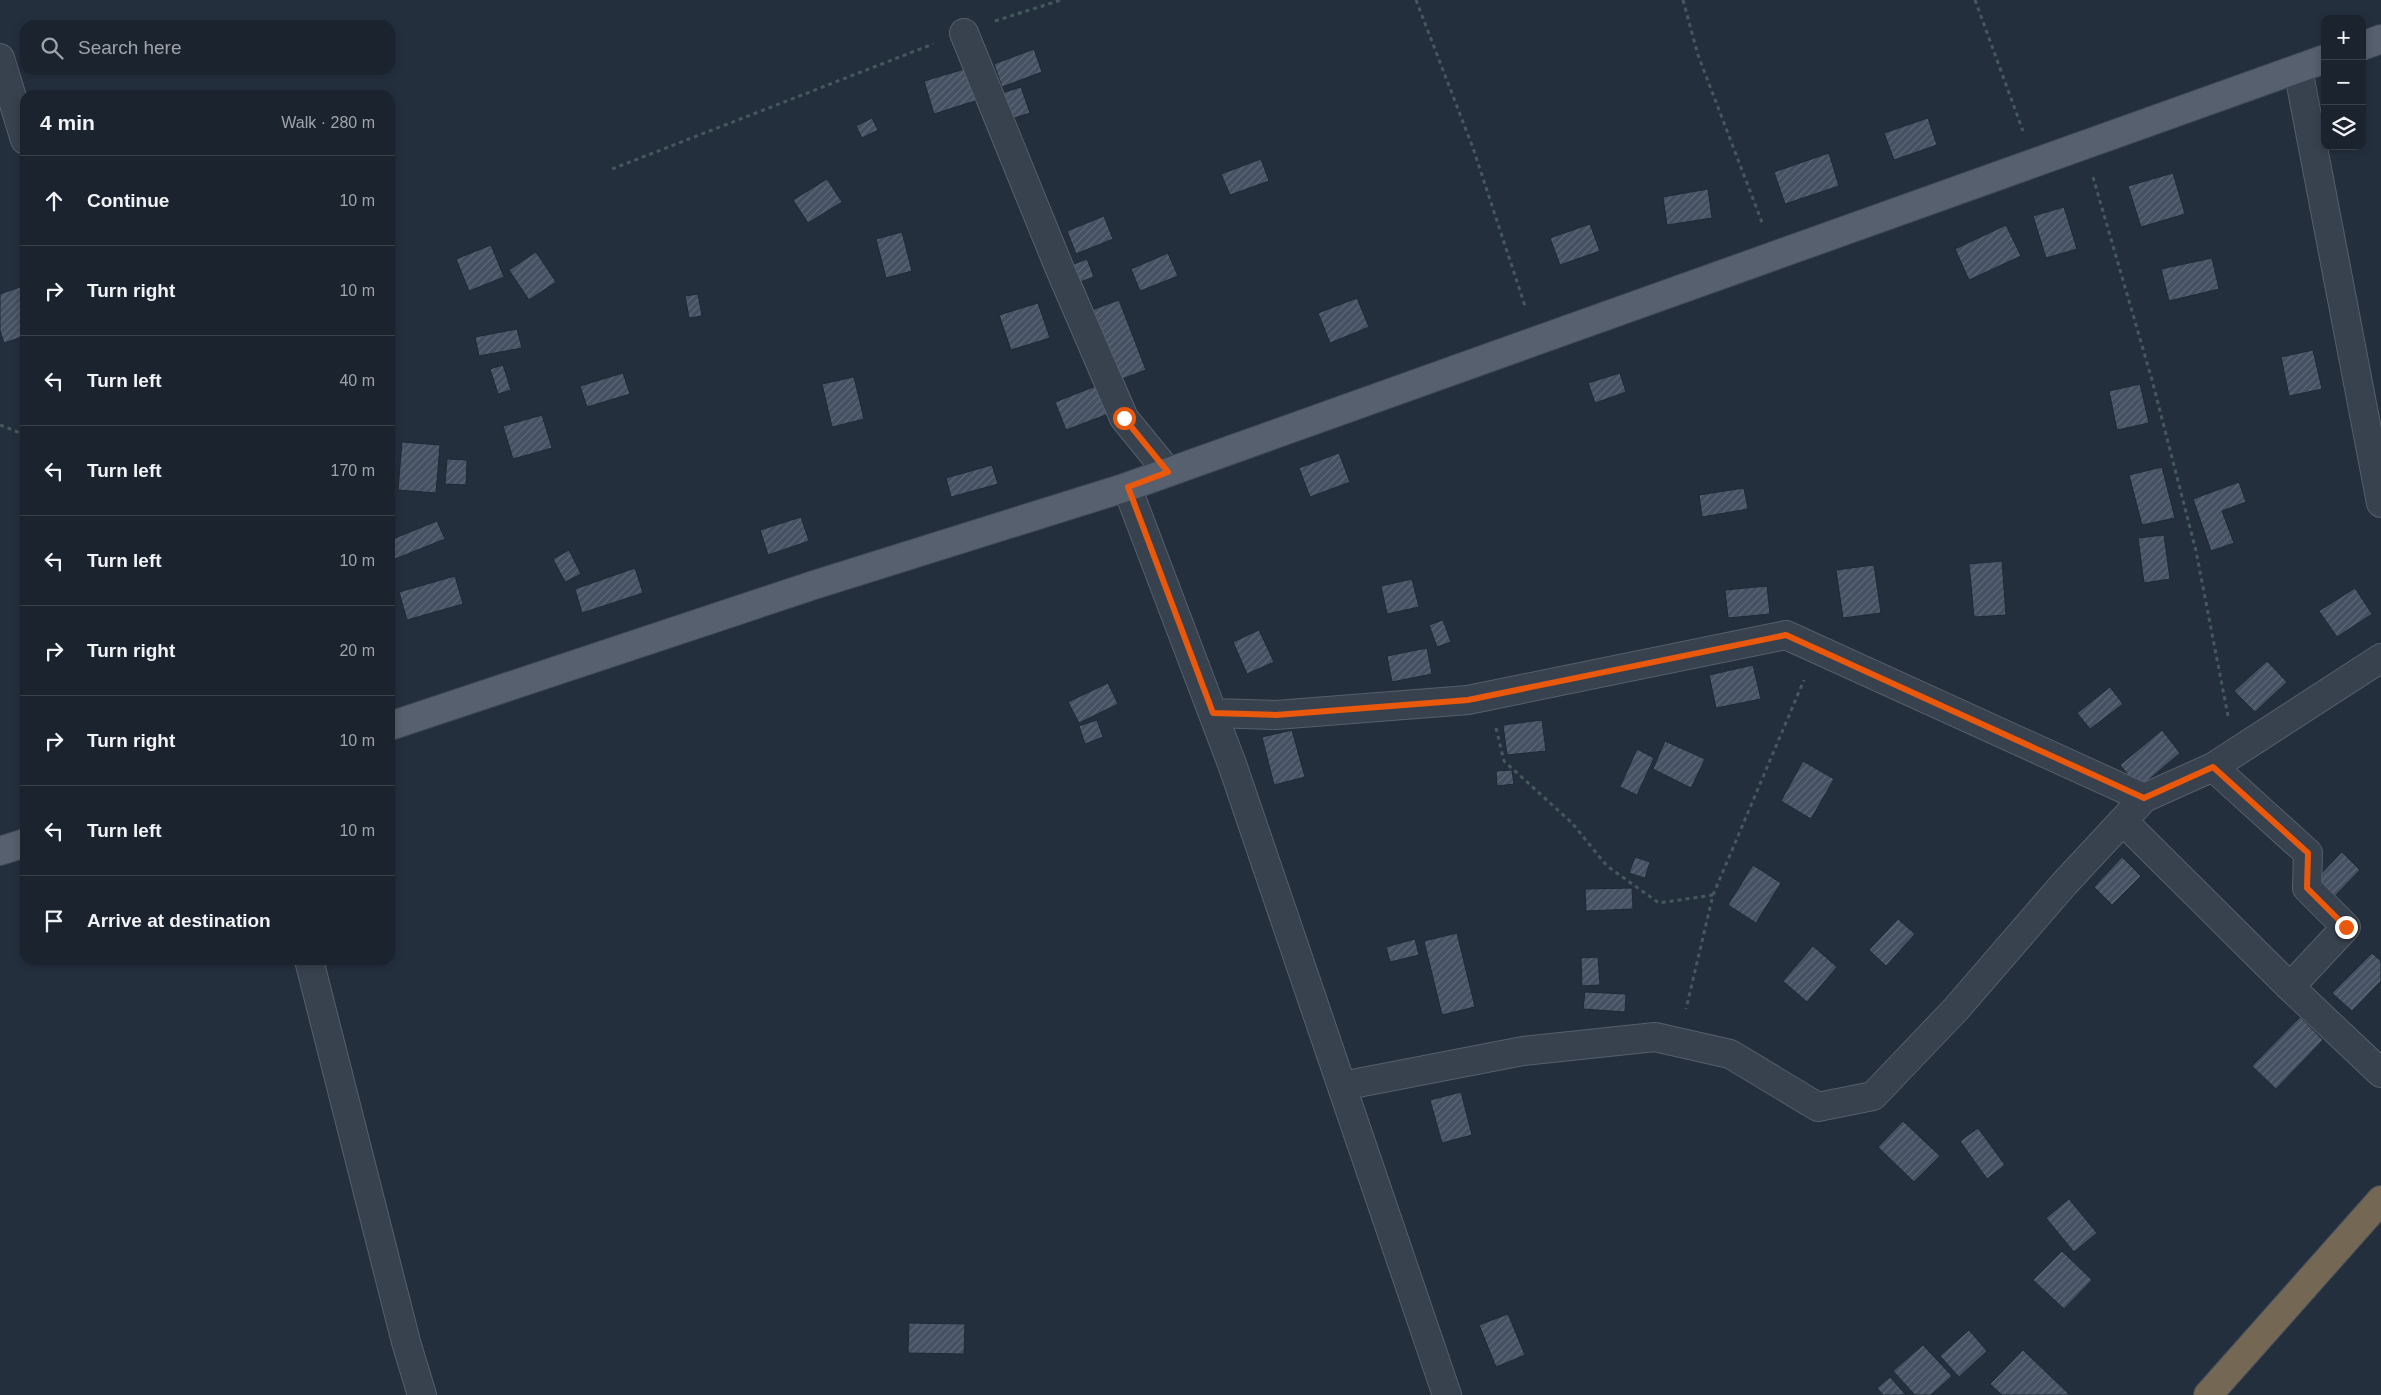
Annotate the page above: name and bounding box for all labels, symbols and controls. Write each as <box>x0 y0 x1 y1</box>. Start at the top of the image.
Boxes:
map controls <box>2321 15 2366 150</box>
button: + <box>2321 15 2366 60</box>
search box <box>20 20 395 75</box>
icon: search <box>38 34 66 62</box>
text: Search here <box>78 37 182 58</box>
button: − <box>2321 60 2366 105</box>
button: layers <box>2321 105 2366 150</box>
text: 4 min <box>40 111 95 134</box>
text: Walk · 280 m <box>281 114 375 131</box>
icon: ahead <box>40 187 68 215</box>
text: Continue <box>87 190 169 211</box>
text: 10 m <box>339 192 375 209</box>
icon: right <box>40 277 68 305</box>
text: Turn right <box>87 280 175 301</box>
text: 10 m <box>339 282 375 299</box>
icon: left <box>40 367 68 395</box>
text: Turn left <box>87 370 162 391</box>
text: 40 m <box>339 372 375 389</box>
route start <box>1113 407 1136 430</box>
icon: left <box>40 457 68 485</box>
text: Turn left <box>87 460 162 481</box>
text: 170 m <box>331 462 375 479</box>
icon: left <box>40 547 68 575</box>
text: Turn left <box>87 550 162 571</box>
text: 10 m <box>339 552 375 569</box>
icon: right <box>40 637 68 665</box>
text: Turn right <box>87 640 175 661</box>
text: 20 m <box>339 642 375 659</box>
icon: right <box>40 727 68 755</box>
text: Turn right <box>87 730 175 751</box>
text: 10 m <box>339 732 375 749</box>
icon: left <box>40 817 68 845</box>
text: Turn left <box>87 820 162 841</box>
text: 10 m <box>339 822 375 839</box>
icon: arrive <box>40 907 68 935</box>
text: Arrive at destination <box>87 910 271 931</box>
route end <box>2335 916 2358 939</box>

